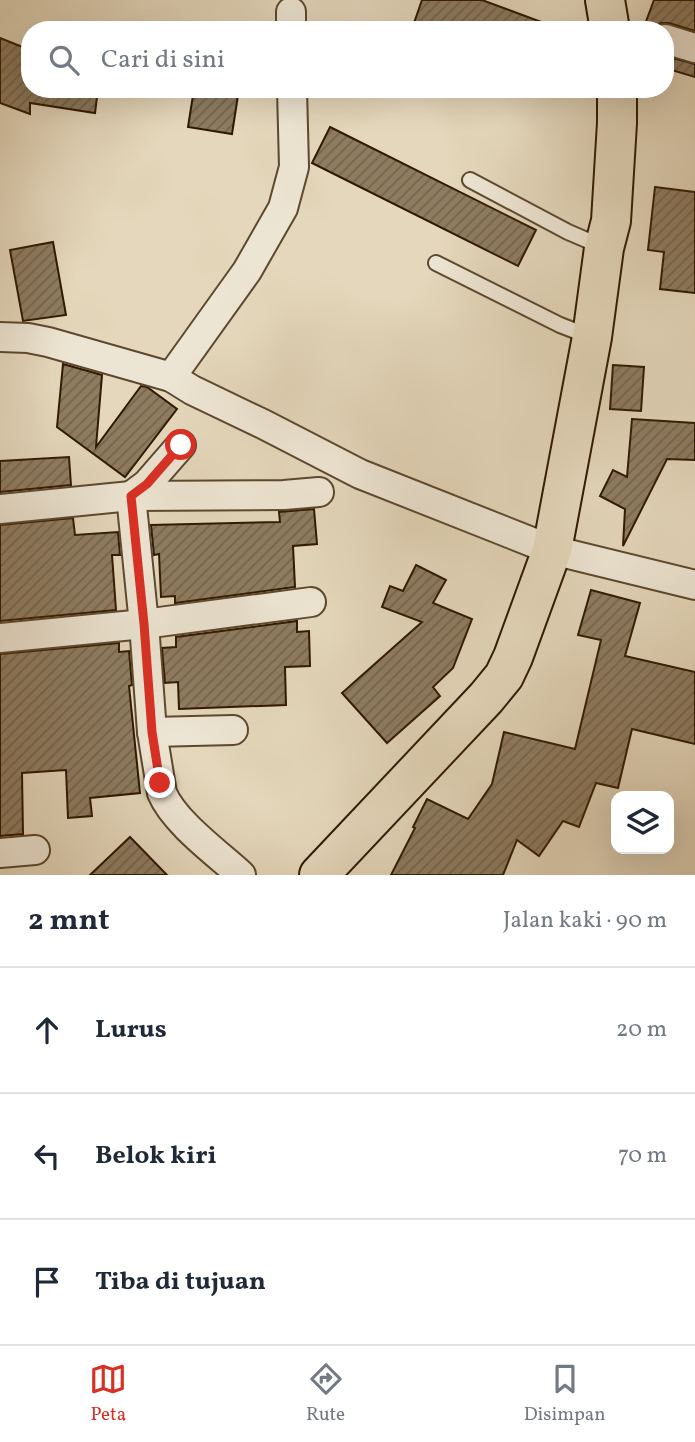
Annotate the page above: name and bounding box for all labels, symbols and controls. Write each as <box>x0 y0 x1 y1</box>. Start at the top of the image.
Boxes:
search box <box>21 21 674 98</box>
icon: search <box>45 41 83 79</box>
text: Cari di sini <box>101 42 225 78</box>
route start <box>165 429 196 460</box>
route end <box>144 767 175 798</box>
map controls <box>611 791 674 854</box>
button: layers <box>611 791 674 854</box>
text: 2 mnt <box>28 900 109 942</box>
text: Jalan kaki · 90 m <box>503 905 667 937</box>
icon: ahead <box>28 1011 66 1049</box>
text: Lurus <box>95 1012 167 1048</box>
text: 20 m <box>616 1014 667 1046</box>
icon: left <box>28 1137 66 1175</box>
text: Belok kiri <box>95 1138 217 1174</box>
text: 70 m <box>618 1140 667 1172</box>
icon: arrive <box>28 1263 66 1301</box>
text: Tiba di tujuan <box>95 1264 266 1300</box>
tab: Peta <box>89 1360 127 1428</box>
tab: Rute <box>306 1360 345 1428</box>
tab: Disimpan <box>524 1360 606 1428</box>

